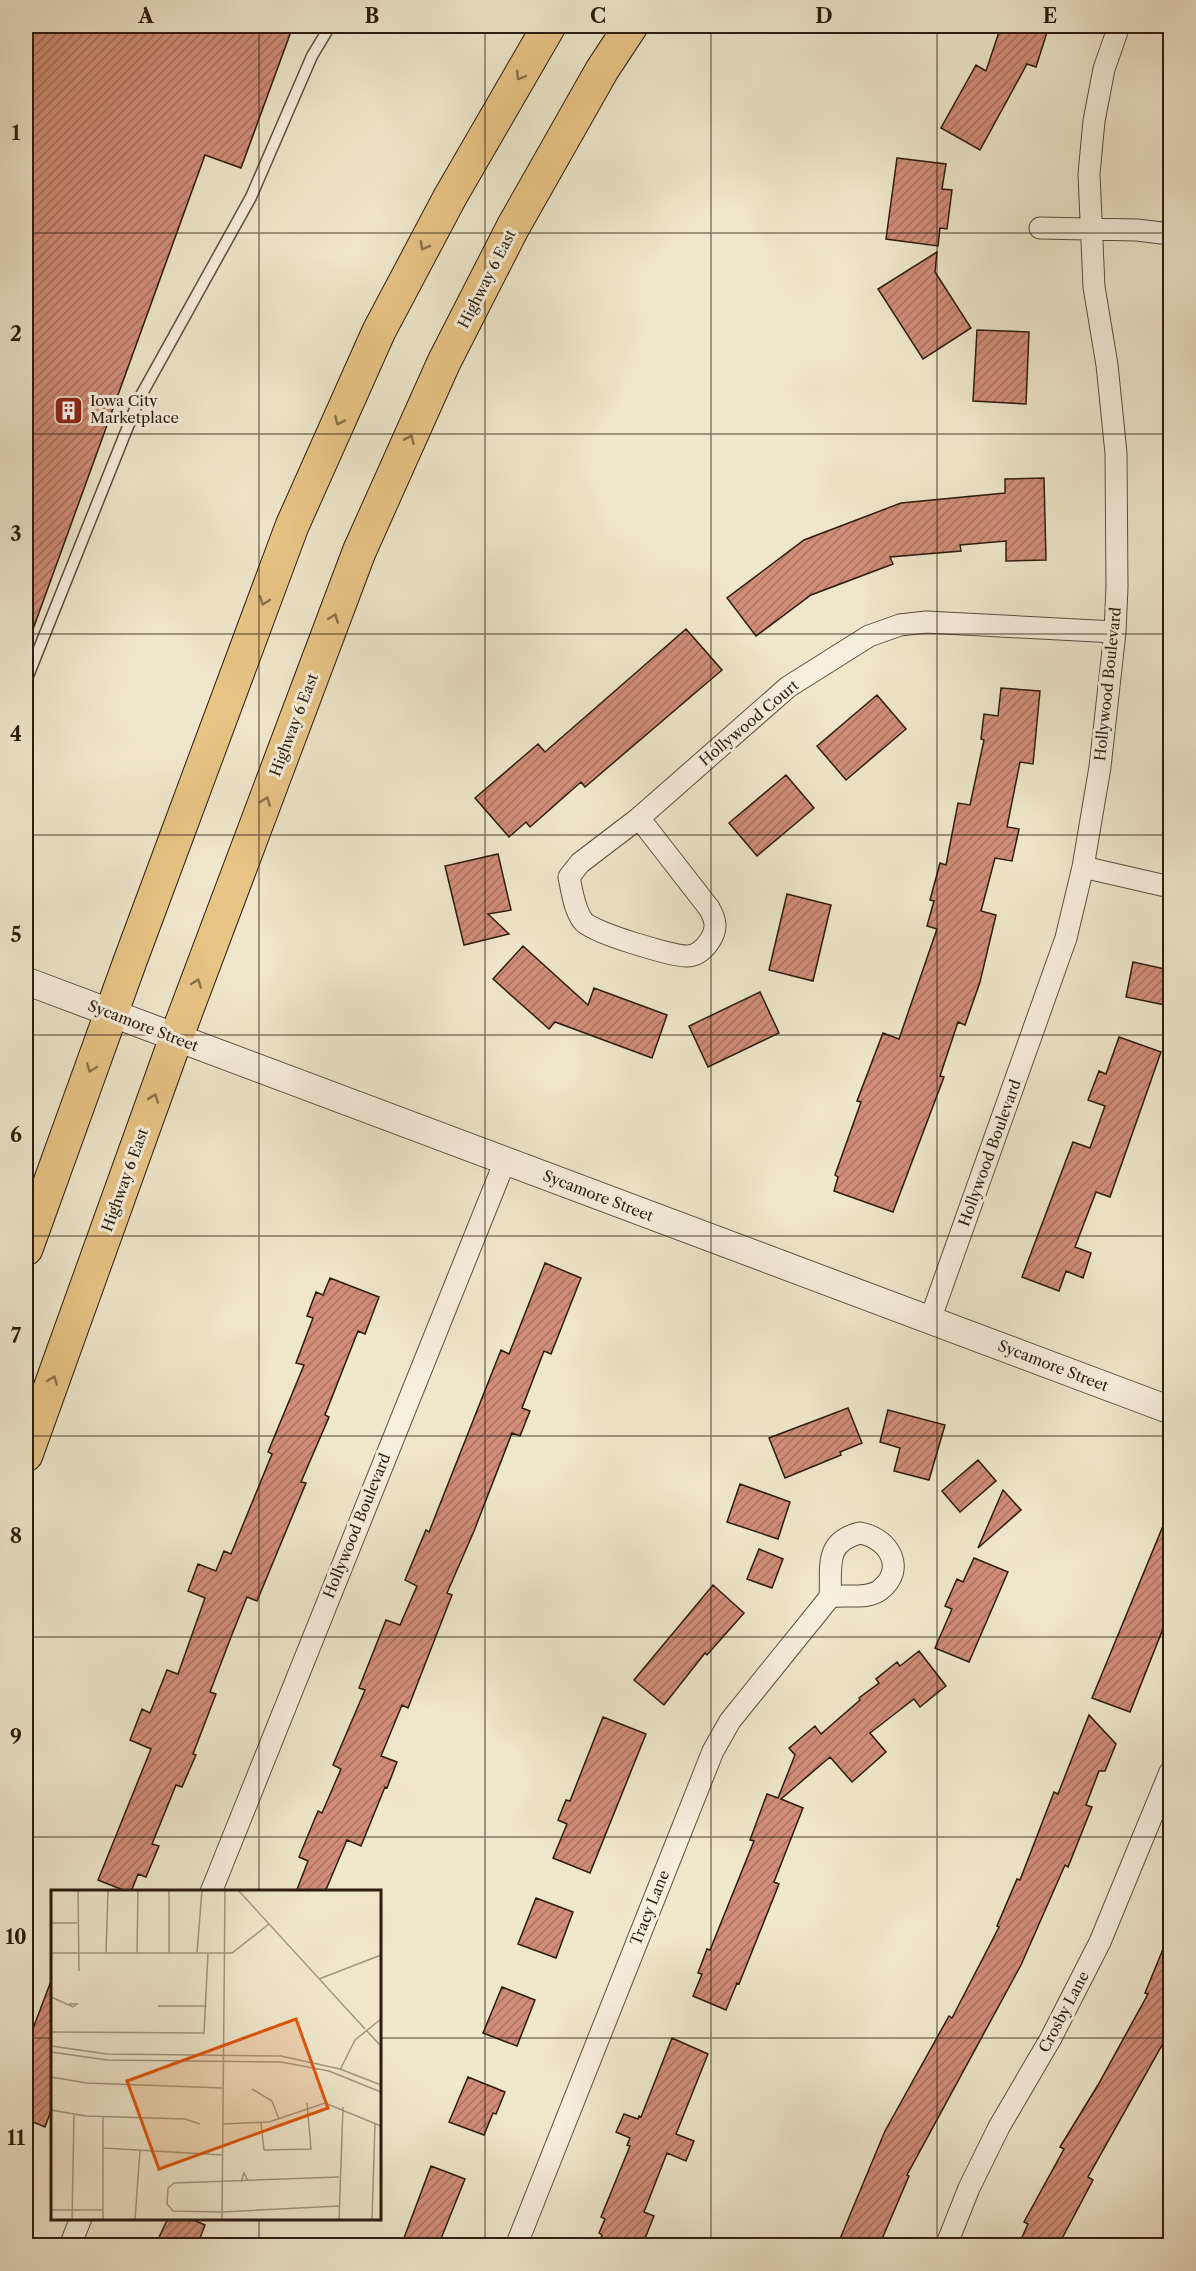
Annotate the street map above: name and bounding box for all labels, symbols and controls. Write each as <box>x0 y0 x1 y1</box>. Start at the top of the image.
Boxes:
text: A <box>137 4 154 28</box>
text: B <box>365 4 380 28</box>
text: C <box>590 4 606 28</box>
text: D <box>815 4 833 28</box>
text: E <box>1043 4 1057 28</box>
one-way arrow <box>515 70 527 80</box>
text: 1 <box>12 121 21 145</box>
street label: Highway 6 East <box>453 226 520 331</box>
one-way arrow <box>420 239 431 250</box>
text: 2 <box>10 322 22 346</box>
place label: Iowa City Marketplace <box>90 391 179 427</box>
building icon: Iowa City Marketplace <box>53 394 85 426</box>
one-way arrow <box>334 415 346 426</box>
one-way arrow <box>403 434 415 445</box>
text: 3 <box>10 522 22 546</box>
one-way arrow <box>258 595 271 606</box>
street label: Hollywood Boulevard <box>1090 606 1125 762</box>
one-way arrow <box>327 613 340 624</box>
street label: Highway 6 East <box>265 670 322 779</box>
street label: Hollywood Court <box>695 675 803 770</box>
text: 4 <box>10 722 22 746</box>
one-way arrow <box>258 796 271 807</box>
text: 5 <box>10 923 22 947</box>
one-way arrow <box>189 978 202 989</box>
street label: Sycamore Street <box>85 996 202 1056</box>
one-way arrow <box>85 1062 98 1073</box>
street label: Hollywood Boulevard <box>954 1077 1025 1229</box>
one-way arrow <box>147 1093 160 1104</box>
text: 6 <box>10 1123 22 1147</box>
street label: Highway 6 East <box>97 1125 152 1234</box>
street label: Sycamore Street <box>540 1166 657 1226</box>
text: 7 <box>11 1324 22 1348</box>
street label: Sycamore Street <box>995 1336 1112 1396</box>
one-way arrow <box>45 1375 58 1386</box>
street label: Hollywood Boulevard <box>319 1451 394 1601</box>
text: 8 <box>10 1524 22 1548</box>
text: 9 <box>10 1725 22 1749</box>
street label: Tracy Lane <box>626 1867 673 1948</box>
inset map <box>51 1890 381 2220</box>
text: 10 <box>5 1925 27 1949</box>
street label: Crosby Lane <box>1034 1968 1093 2056</box>
text: 11 <box>7 2126 25 2150</box>

